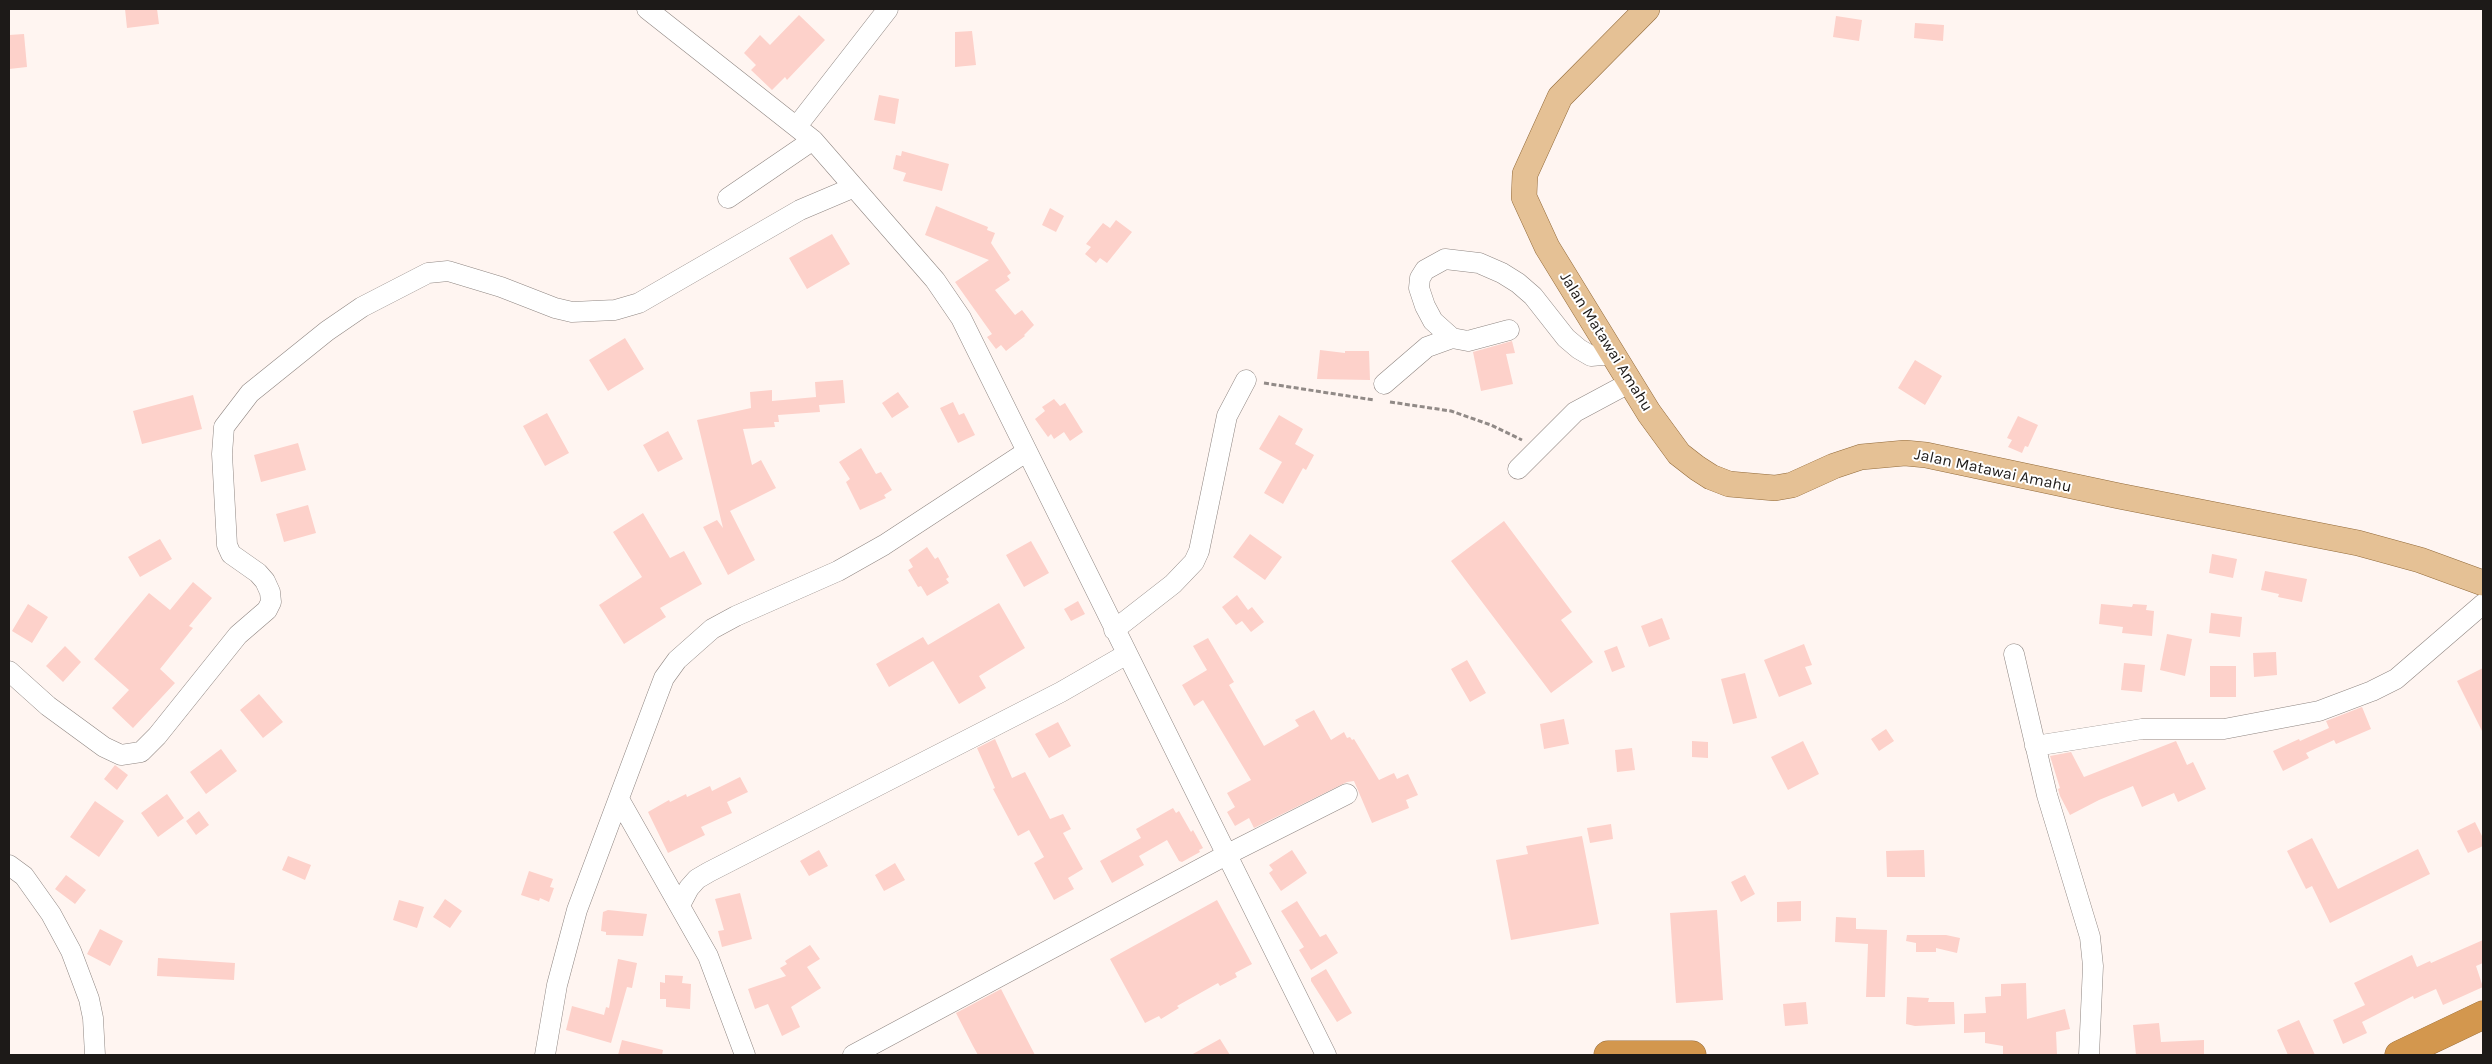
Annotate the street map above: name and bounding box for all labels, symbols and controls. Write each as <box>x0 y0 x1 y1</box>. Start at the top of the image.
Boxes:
street label: Jalan Matawai Amahu <box>1555 269 1657 415</box>
street label: Jalan Matawai Amahu <box>1913 445 2073 497</box>

